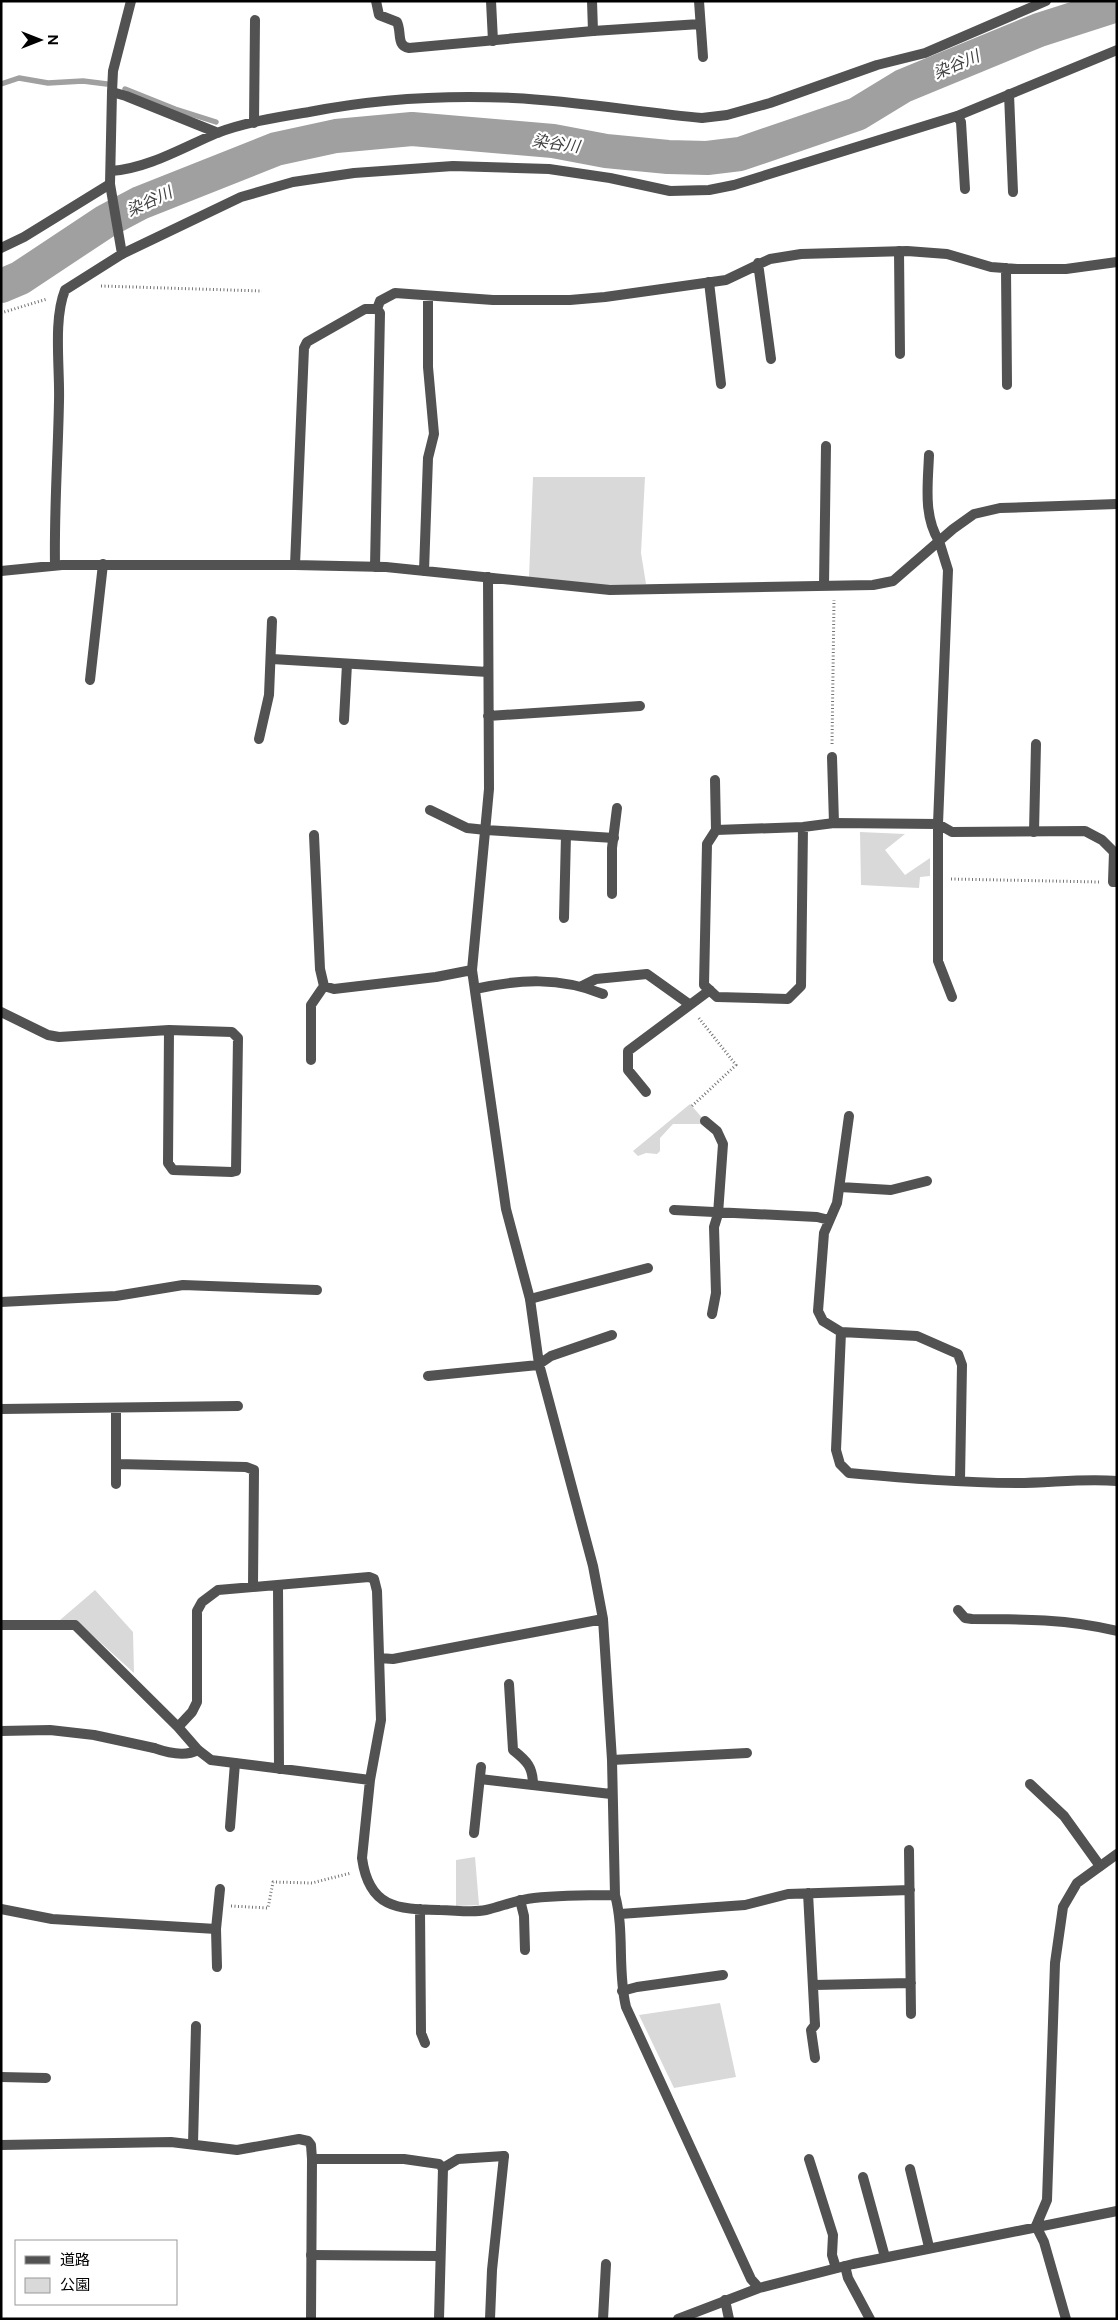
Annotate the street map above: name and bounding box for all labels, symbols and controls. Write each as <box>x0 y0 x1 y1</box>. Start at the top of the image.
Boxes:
north arrow <box>15 15 65 65</box>
text: N <box>44 35 61 45</box>
water label: 染谷川 <box>930 46 984 83</box>
water label: 染谷川 <box>531 131 583 157</box>
water label: 染谷川 <box>123 182 177 220</box>
legend <box>15 2240 178 2305</box>
text: 道路 <box>60 2251 90 2269</box>
text: 公園 <box>60 2276 90 2294</box>

